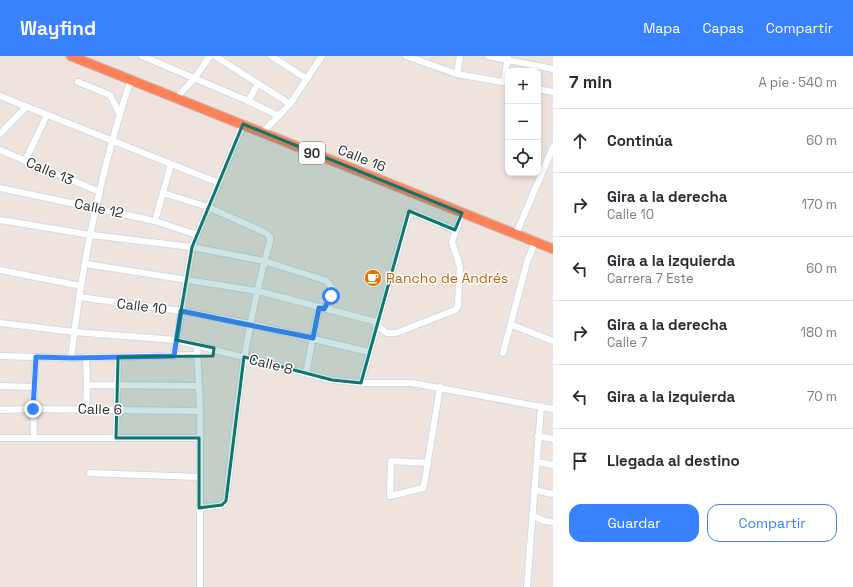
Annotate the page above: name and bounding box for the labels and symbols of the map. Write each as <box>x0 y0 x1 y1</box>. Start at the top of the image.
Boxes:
street label: Calle 16 <box>335 140 389 176</box>
road number: 90 <box>299 142 325 164</box>
street label: Calle 13 <box>23 153 77 189</box>
street label: Calle 12 <box>73 194 125 222</box>
cafe icon: Rancho de Andrés <box>363 268 383 288</box>
place label: Rancho de Andrés <box>386 269 509 287</box>
route start <box>322 287 340 305</box>
street label: Calle 10 <box>116 294 168 318</box>
street label: Calle 8 <box>247 350 295 378</box>
route end <box>24 400 42 418</box>
street label: Calle 6 <box>78 400 122 418</box>

